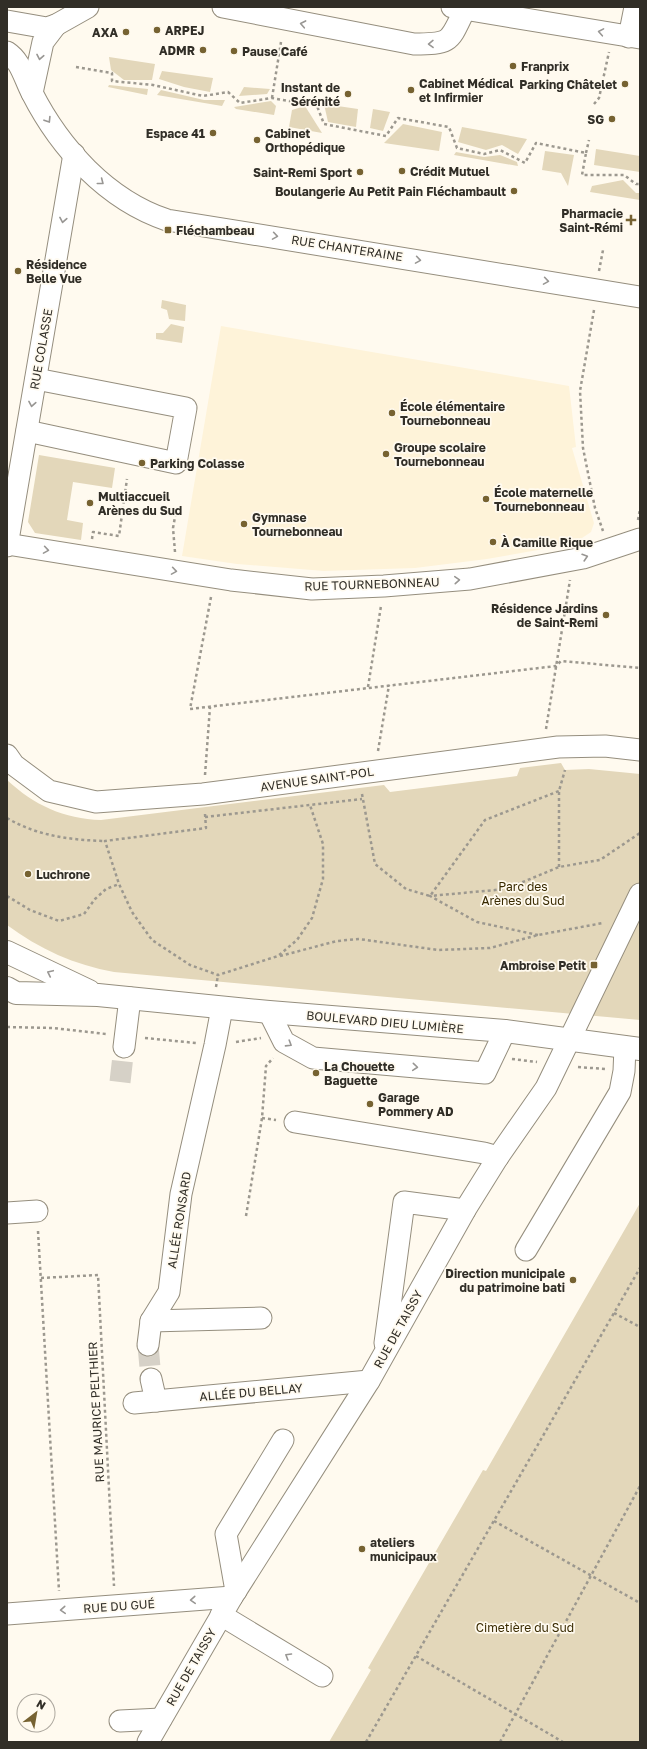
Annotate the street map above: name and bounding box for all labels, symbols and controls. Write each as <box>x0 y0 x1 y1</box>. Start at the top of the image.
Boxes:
one-way arrow <box>300 20 306 28</box>
place label: ARPEJ <box>165 23 204 38</box>
place label: AXA <box>92 25 118 40</box>
marker: ARPEJ <box>152 25 162 35</box>
marker: AXA <box>121 27 131 37</box>
one-way arrow <box>598 28 605 37</box>
one-way arrow <box>428 40 434 48</box>
place label: ADMR <box>159 43 195 58</box>
place label: Pause Café <box>242 44 308 59</box>
marker: ADMR <box>198 45 208 55</box>
marker: Pause Café <box>229 46 239 56</box>
one-way arrow <box>36 54 45 60</box>
place label: Franprix <box>521 59 569 74</box>
marker: Franprix <box>508 61 518 71</box>
place label: Cabinet Médical et Infirmier <box>419 76 514 105</box>
place label: Parking Châtelet <box>519 77 617 92</box>
marker: Parking Châtelet <box>620 79 630 89</box>
place label: Instant de Sérénité <box>281 80 340 109</box>
marker: Cabinet Médical et Infirmier <box>406 85 416 95</box>
marker: Instant de Sérénité <box>343 89 353 99</box>
place label: SG <box>587 112 604 127</box>
marker: SG <box>607 114 617 124</box>
one-way arrow <box>43 116 51 123</box>
place label: Espace 41 <box>146 126 205 141</box>
place label: Cabinet Orthopédique <box>265 126 345 155</box>
marker: Espace 41 <box>208 128 218 138</box>
marker: Cabinet Orthopédique <box>252 135 262 145</box>
place label: Crédit Mutuel <box>410 164 489 179</box>
place label: Saint-Remi Sport <box>253 165 352 180</box>
marker: Crédit Mutuel <box>397 166 407 176</box>
marker: Saint-Remi Sport <box>355 167 365 177</box>
one-way arrow <box>97 178 104 185</box>
place label: Boulangerie Au Petit Pain Fléchambault <box>275 184 506 199</box>
marker: Boulangerie Au Petit Pain Fléchambault <box>509 186 519 196</box>
place label: Pharmacie Saint-Rémi <box>559 206 623 235</box>
marker: Pharmacie Saint-Rémi <box>626 215 636 225</box>
one-way arrow <box>59 217 68 224</box>
place label: Fléchambeau <box>176 223 254 238</box>
marker: Fléchambeau <box>163 225 173 235</box>
one-way arrow <box>272 232 279 240</box>
street label: RUE CHANTERAINE <box>290 232 404 264</box>
one-way arrow <box>414 255 421 264</box>
place label: Résidence Belle Vue <box>26 257 87 286</box>
marker: Résidence Belle Vue <box>13 266 23 276</box>
one-way arrow <box>543 276 549 285</box>
street label: RUE COLASSE <box>26 307 56 391</box>
place label: École élémentaire Tournebonneau <box>400 399 505 428</box>
one-way arrow <box>28 401 36 407</box>
marker: École élémentaire Tournebonneau <box>387 408 397 418</box>
place label: Groupe scolaire Tournebonneau <box>394 440 486 469</box>
marker: Groupe scolaire Tournebonneau <box>381 449 391 459</box>
place label: Parking Colasse <box>150 456 245 471</box>
marker: Parking Colasse <box>137 458 147 468</box>
place label: École maternelle Tournebonneau <box>494 485 593 514</box>
place label: Multiaccueil Arènes du Sud <box>98 489 182 518</box>
marker: École maternelle Tournebonneau <box>481 494 491 504</box>
marker: Multiaccueil Arènes du Sud <box>85 498 95 508</box>
place label: Gymnase Tournebonneau <box>252 510 342 539</box>
marker: Gymnase Tournebonneau <box>239 519 249 529</box>
place label: À Camille Rique <box>501 535 593 550</box>
marker: À Camille Rique <box>488 537 498 547</box>
one-way arrow <box>43 545 49 554</box>
one-way arrow <box>581 553 588 562</box>
one-way arrow <box>171 566 177 575</box>
street label: RUE TOURNEBONNEAU <box>304 574 440 594</box>
one-way arrow <box>454 576 460 585</box>
place label: Résidence Jardins de Saint-Remi <box>491 601 598 630</box>
marker: Résidence Jardins de Saint-Remi <box>601 610 611 620</box>
street label: AVENUE SAINT-POL <box>259 764 375 794</box>
place label: Luchrone <box>36 867 90 882</box>
marker: Luchrone <box>23 869 33 879</box>
park label: Parc des Arènes du Sud <box>481 879 565 908</box>
place label: Ambroise Petit <box>500 958 586 973</box>
marker: Ambroise Petit <box>589 960 599 970</box>
one-way arrow <box>46 970 54 978</box>
street label: BOULEVARD DIEU LUMIÈRE <box>306 1008 464 1036</box>
one-way arrow <box>285 1040 292 1047</box>
place label: La Chouette Baguette <box>324 1059 395 1088</box>
one-way arrow <box>412 1062 418 1071</box>
marker: La Chouette Baguette <box>311 1068 321 1078</box>
place label: Garage Pommery AD <box>378 1090 454 1119</box>
marker: Garage Pommery AD <box>365 1099 375 1109</box>
street label: ALLÉE RONSARD <box>164 1171 194 1269</box>
place label: Direction municipale du patrimoine bati <box>445 1266 565 1295</box>
marker: Direction municipale du patrimoine bati <box>568 1275 578 1285</box>
street label: RUE DE TAISSY <box>370 1287 426 1371</box>
street label: RUE MAURICE PELTHIER <box>85 1341 107 1483</box>
street label: ALLÉE DU BELLAY <box>199 1380 303 1404</box>
place label: ateliers municipaux <box>370 1535 437 1564</box>
marker: ateliers municipaux <box>357 1544 367 1554</box>
street label: RUE DU GUÉ <box>83 1596 155 1616</box>
one-way arrow <box>190 1596 196 1605</box>
one-way arrow <box>60 1605 66 1614</box>
park label: Cimetière du Sud <box>476 1620 574 1635</box>
street label: RUE DE TAISSY <box>163 1625 219 1708</box>
one-way arrow <box>285 1653 292 1660</box>
north arrow <box>16 1693 56 1733</box>
text: N <box>34 1696 48 1712</box>

